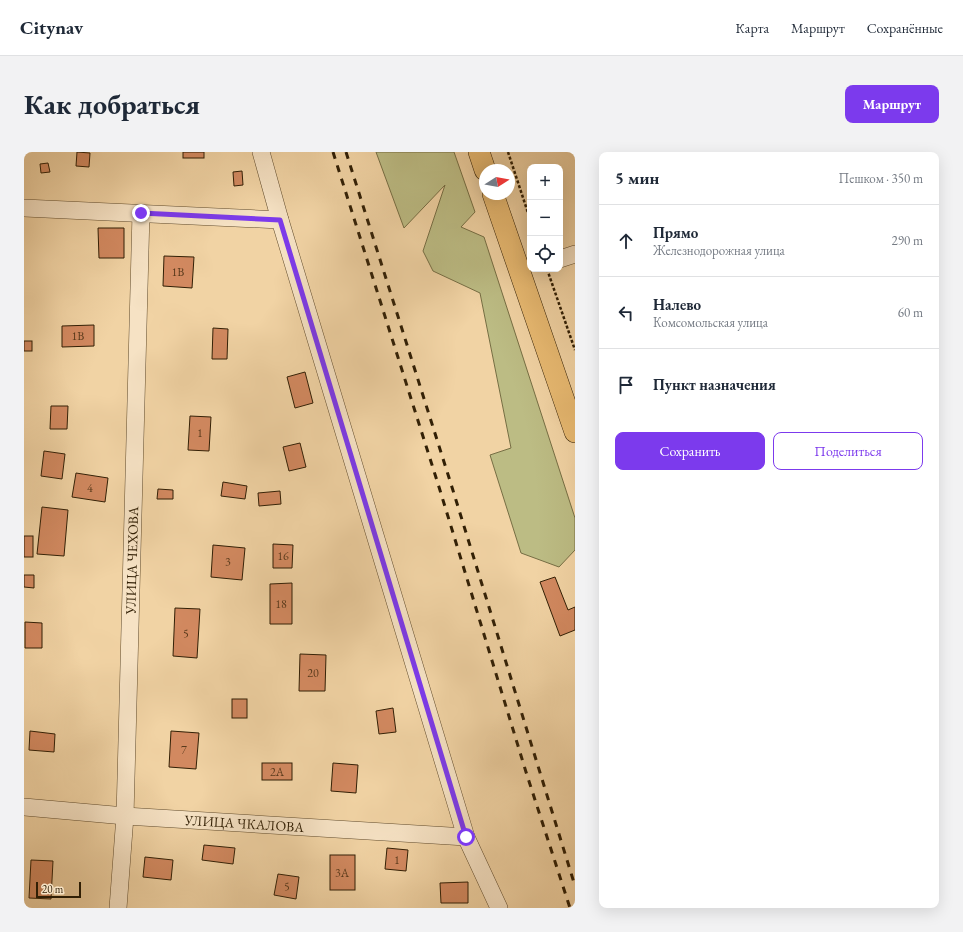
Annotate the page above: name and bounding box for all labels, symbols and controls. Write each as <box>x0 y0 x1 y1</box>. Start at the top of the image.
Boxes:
text: Citynav <box>20 15 83 40</box>
text: Карта <box>736 19 769 37</box>
text: Маршрут <box>791 19 845 37</box>
text: Сохранённые <box>867 19 943 37</box>
button: Маршрут <box>845 85 939 123</box>
text: Как добраться <box>24 86 200 122</box>
north arrow <box>479 164 515 200</box>
map controls <box>527 164 563 272</box>
button: + <box>527 164 563 200</box>
text: 5 мин <box>615 167 659 189</box>
text: Пешком · 350 m <box>839 170 923 187</box>
button: − <box>527 200 563 236</box>
route end <box>132 204 150 222</box>
text: Прямо <box>653 223 698 242</box>
icon: ahead <box>615 230 637 252</box>
text: 290 m <box>892 232 923 249</box>
button: locate <box>527 236 563 272</box>
text: Железнодорожная улица <box>653 242 785 259</box>
house number: 1В <box>172 264 184 280</box>
text: Налево <box>653 295 701 314</box>
icon: left <box>615 302 637 324</box>
text: 60 m <box>898 304 923 321</box>
text: Комсомольская улица <box>653 314 768 331</box>
house number: 1В <box>72 328 84 344</box>
icon: arrive <box>615 374 637 396</box>
text: Пункт назначения <box>653 375 776 394</box>
house number: 1 <box>197 425 203 441</box>
button: Сохранить <box>615 432 765 470</box>
button: Поделиться <box>773 432 923 470</box>
house number: 4 <box>87 480 93 496</box>
street label: УЛИЦА ЧЕХОВА <box>121 506 142 616</box>
house number: 16 <box>277 548 289 564</box>
house number: 3 <box>225 554 231 570</box>
house number: 18 <box>275 596 287 612</box>
house number: 5 <box>183 625 189 641</box>
house number: 20 <box>307 665 319 681</box>
house number: 7 <box>181 742 187 758</box>
house number: 2А <box>270 764 285 780</box>
street label: УЛИЦА ЧКАЛОВА <box>183 811 305 836</box>
route start <box>457 828 475 846</box>
house number: 1 <box>394 852 400 868</box>
house number: 3А <box>335 865 350 881</box>
house number: 5 <box>284 878 290 894</box>
scale bar <box>36 880 81 899</box>
text: 20 m <box>42 882 63 896</box>

